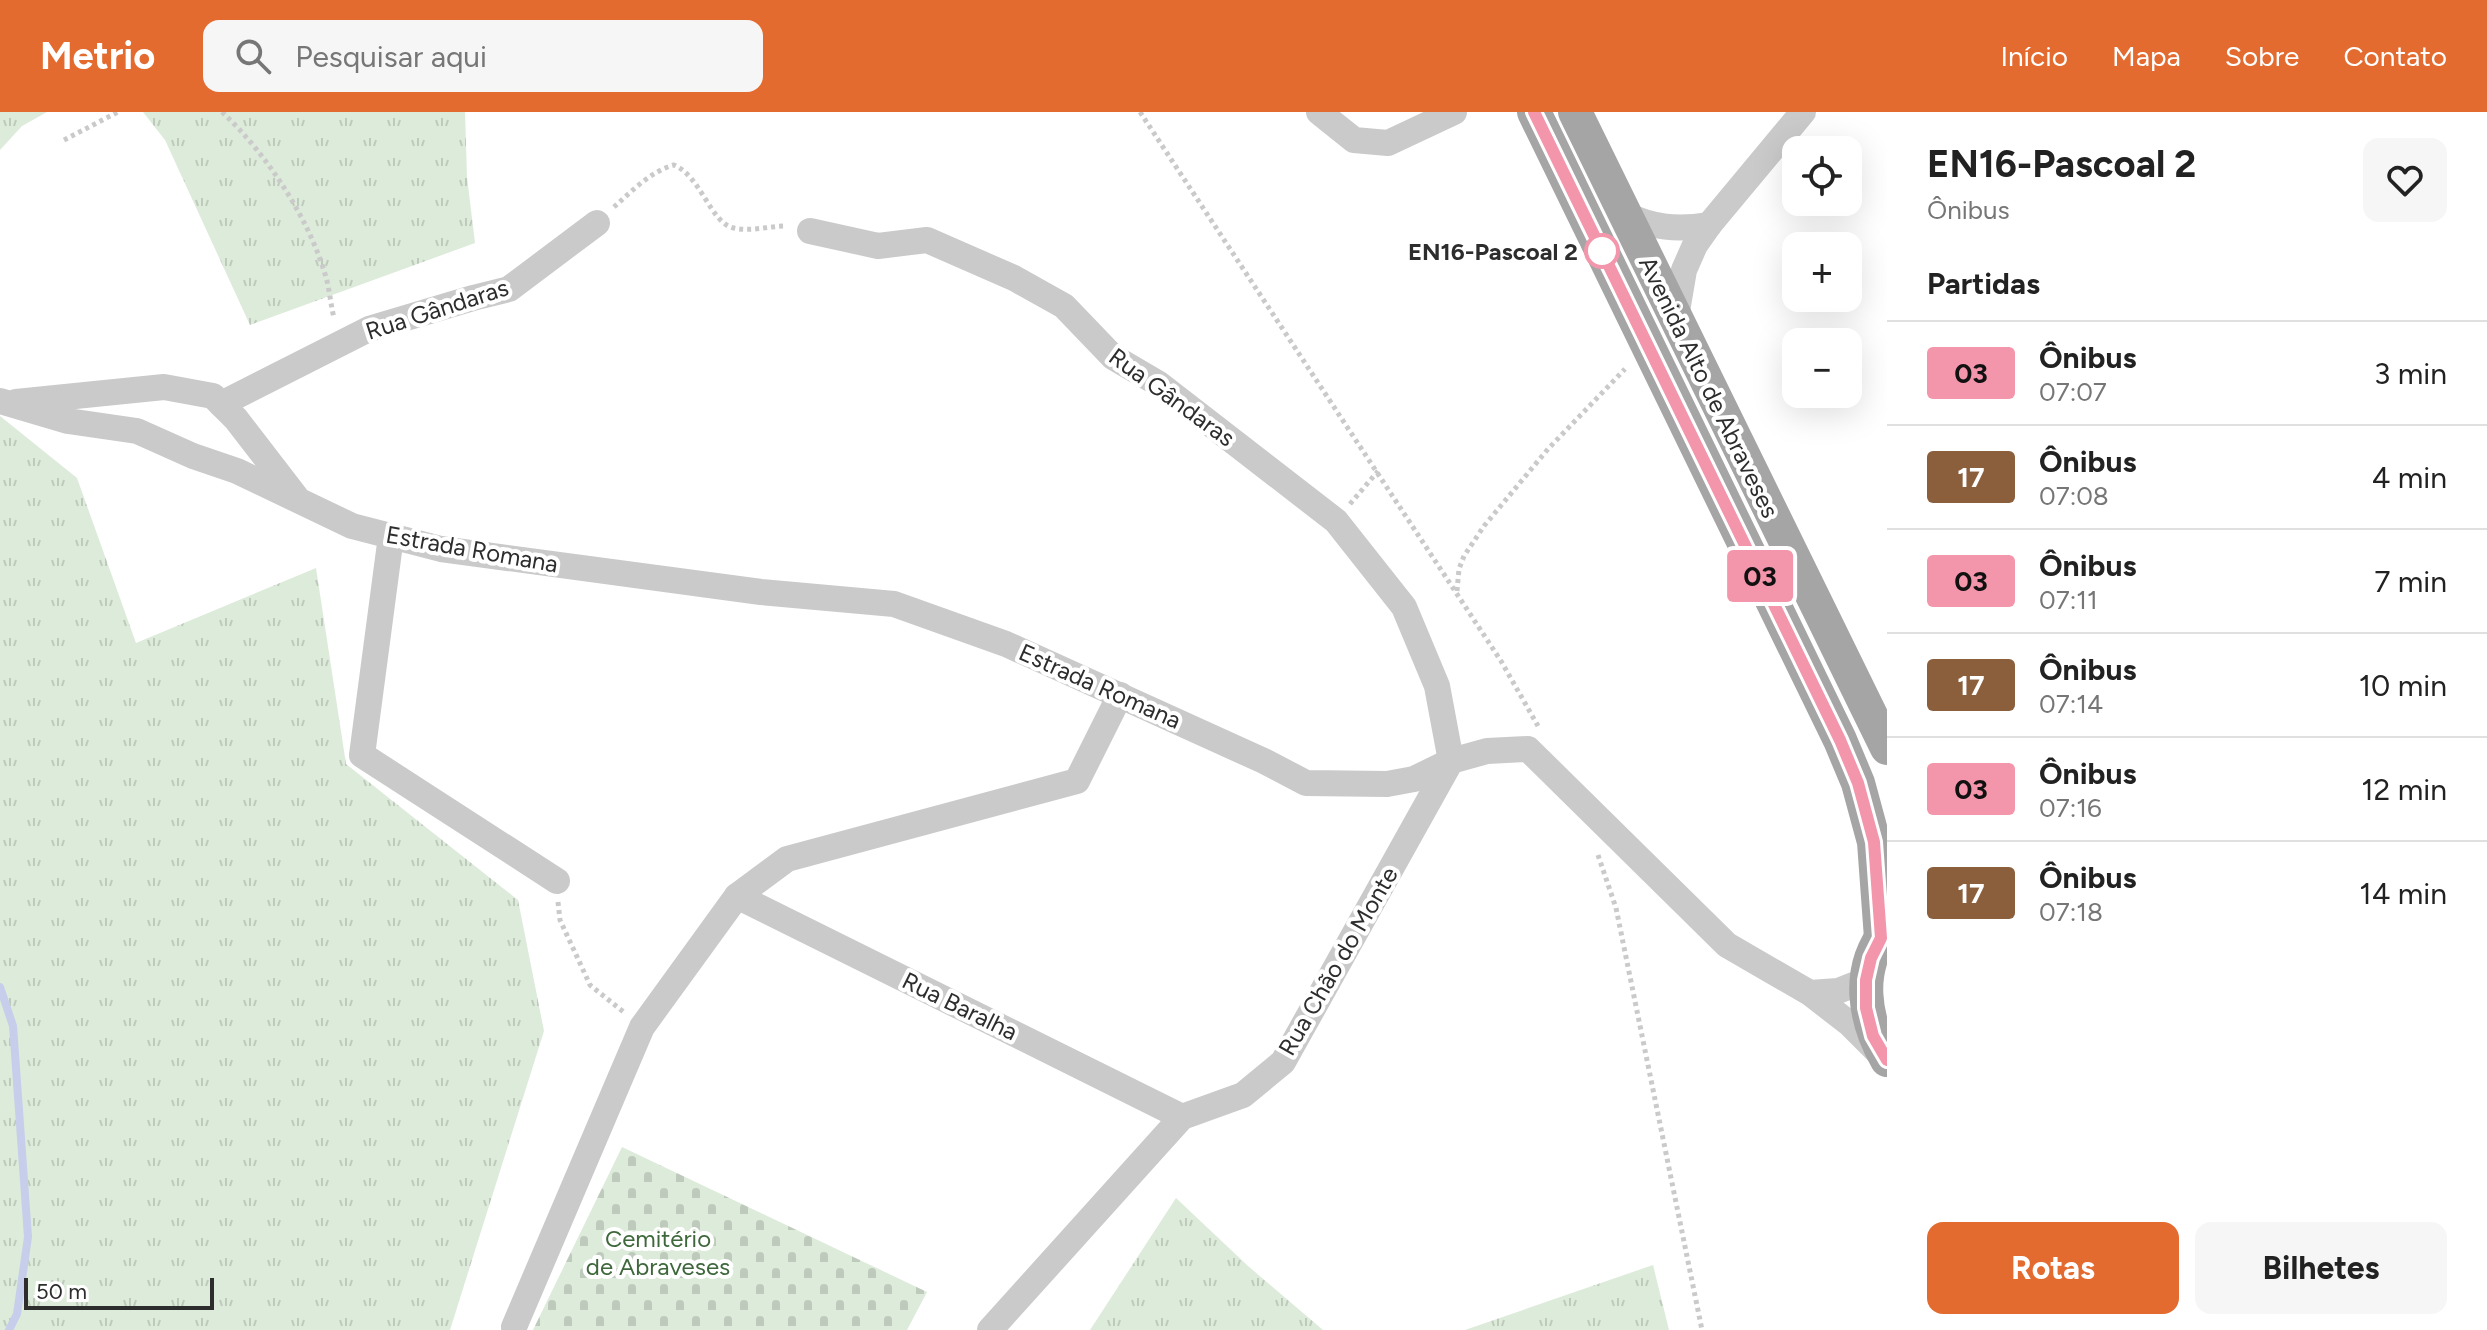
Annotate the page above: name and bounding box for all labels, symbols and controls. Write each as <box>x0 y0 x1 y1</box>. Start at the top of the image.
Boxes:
search box <box>203 20 763 92</box>
text: Metrio <box>40 33 155 79</box>
icon: search <box>231 34 275 78</box>
text: Pesquisar aqui <box>295 38 487 75</box>
text: Início <box>2000 39 2068 73</box>
text: Mapa <box>2112 39 2181 73</box>
text: Sobre <box>2225 39 2299 73</box>
text: Contato <box>2343 39 2447 73</box>
map controls <box>1782 136 1862 408</box>
button: locate <box>1782 136 1862 216</box>
button: heart <box>2363 138 2447 222</box>
text: EN16-Pascoal 2 <box>1927 141 2196 187</box>
text: Ônibus <box>1927 194 2010 226</box>
button: + <box>1782 232 1862 312</box>
marker: EN16-Pascoal 2 <box>1585 234 1619 268</box>
place label: EN16-Pascoal 2 <box>1408 237 1578 266</box>
street label: Avenida Alto de Abraveses <box>1633 252 1785 522</box>
text: Partidas <box>1927 265 2040 302</box>
street label: Rua Gândaras <box>362 272 512 346</box>
button: − <box>1782 328 1862 408</box>
text: Ônibus <box>2039 339 2136 376</box>
street label: Rua Gândaras <box>1103 342 1241 452</box>
text: 3 min <box>2374 355 2447 392</box>
text: 03 <box>1954 356 1988 390</box>
text: 07:07 <box>2039 376 2107 408</box>
text: Ônibus <box>2039 443 2136 480</box>
text: 4 min <box>2372 459 2447 496</box>
text: 17 <box>1957 460 1985 494</box>
text: 07:08 <box>2039 480 2109 512</box>
street label: Estrada Romana <box>384 520 560 578</box>
text: Ônibus <box>2039 547 2136 584</box>
line badge: 03 <box>1724 550 1796 602</box>
text: 03 <box>1743 559 1777 593</box>
text: 7 min <box>2374 563 2447 600</box>
text: 03 <box>1954 564 1988 598</box>
text: 07:11 <box>2039 584 2098 616</box>
street label: Estrada Romana <box>1014 637 1186 735</box>
text: Ônibus <box>2039 651 2136 688</box>
text: 10 min <box>2359 667 2447 704</box>
text: 17 <box>1957 668 1985 702</box>
text: 07:14 <box>2039 688 2103 720</box>
text: Ônibus <box>2039 755 2136 792</box>
text: 12 min <box>2361 771 2447 808</box>
text: 03 <box>1954 772 1988 806</box>
text: 07:16 <box>2039 792 2102 824</box>
text: Ônibus <box>2039 859 2136 896</box>
street label: Rua Chão do Monte <box>1272 862 1404 1060</box>
text: 14 min <box>2359 875 2447 912</box>
text: 17 <box>1957 876 1985 910</box>
text: 07:18 <box>2039 896 2103 928</box>
street label: Rua Baralha <box>898 966 1022 1046</box>
button: Rotas <box>1927 1222 2179 1314</box>
button: Bilhetes <box>2195 1222 2447 1314</box>
park label: Cemitério de Abraveses <box>586 1224 730 1281</box>
scale bar <box>24 1274 214 1310</box>
text: 50 m <box>36 1278 87 1305</box>

